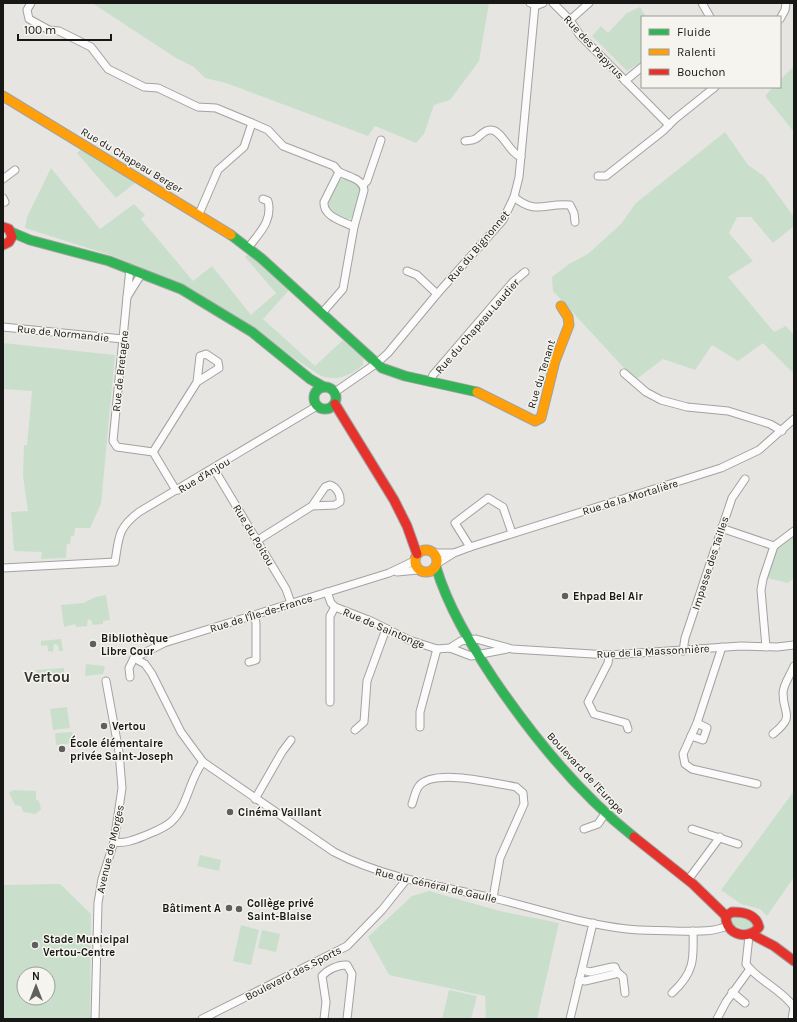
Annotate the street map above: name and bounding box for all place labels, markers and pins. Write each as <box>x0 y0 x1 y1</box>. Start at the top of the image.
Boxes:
place label: Ehpad Bel Air <box>573 590 644 603</box>
marker: Ehpad Bel Air <box>560 591 570 601</box>
place label: Bibliothèque Libre Cour <box>101 632 168 658</box>
marker: Bibliothèque Libre Cour <box>88 639 98 649</box>
place label: Vertou <box>112 720 146 733</box>
marker: Vertou <box>99 721 109 731</box>
place label: École élémentaire privée Saint-Joseph <box>70 735 173 763</box>
marker: École élémentaire privée Saint-Joseph <box>57 744 67 754</box>
place label: Cinéma Vaillant <box>238 806 322 819</box>
marker: Cinéma Vaillant <box>225 807 235 817</box>
place label: Collège privé Saint-Blaise <box>247 897 314 923</box>
place label: Bâtiment A <box>162 902 221 915</box>
marker: Bâtiment A <box>224 903 234 913</box>
marker: Collège privé Saint-Blaise <box>234 904 244 914</box>
place label: Stade Municipal Vertou-Centre <box>43 933 129 959</box>
marker: Stade Municipal Vertou-Centre <box>30 940 40 950</box>

